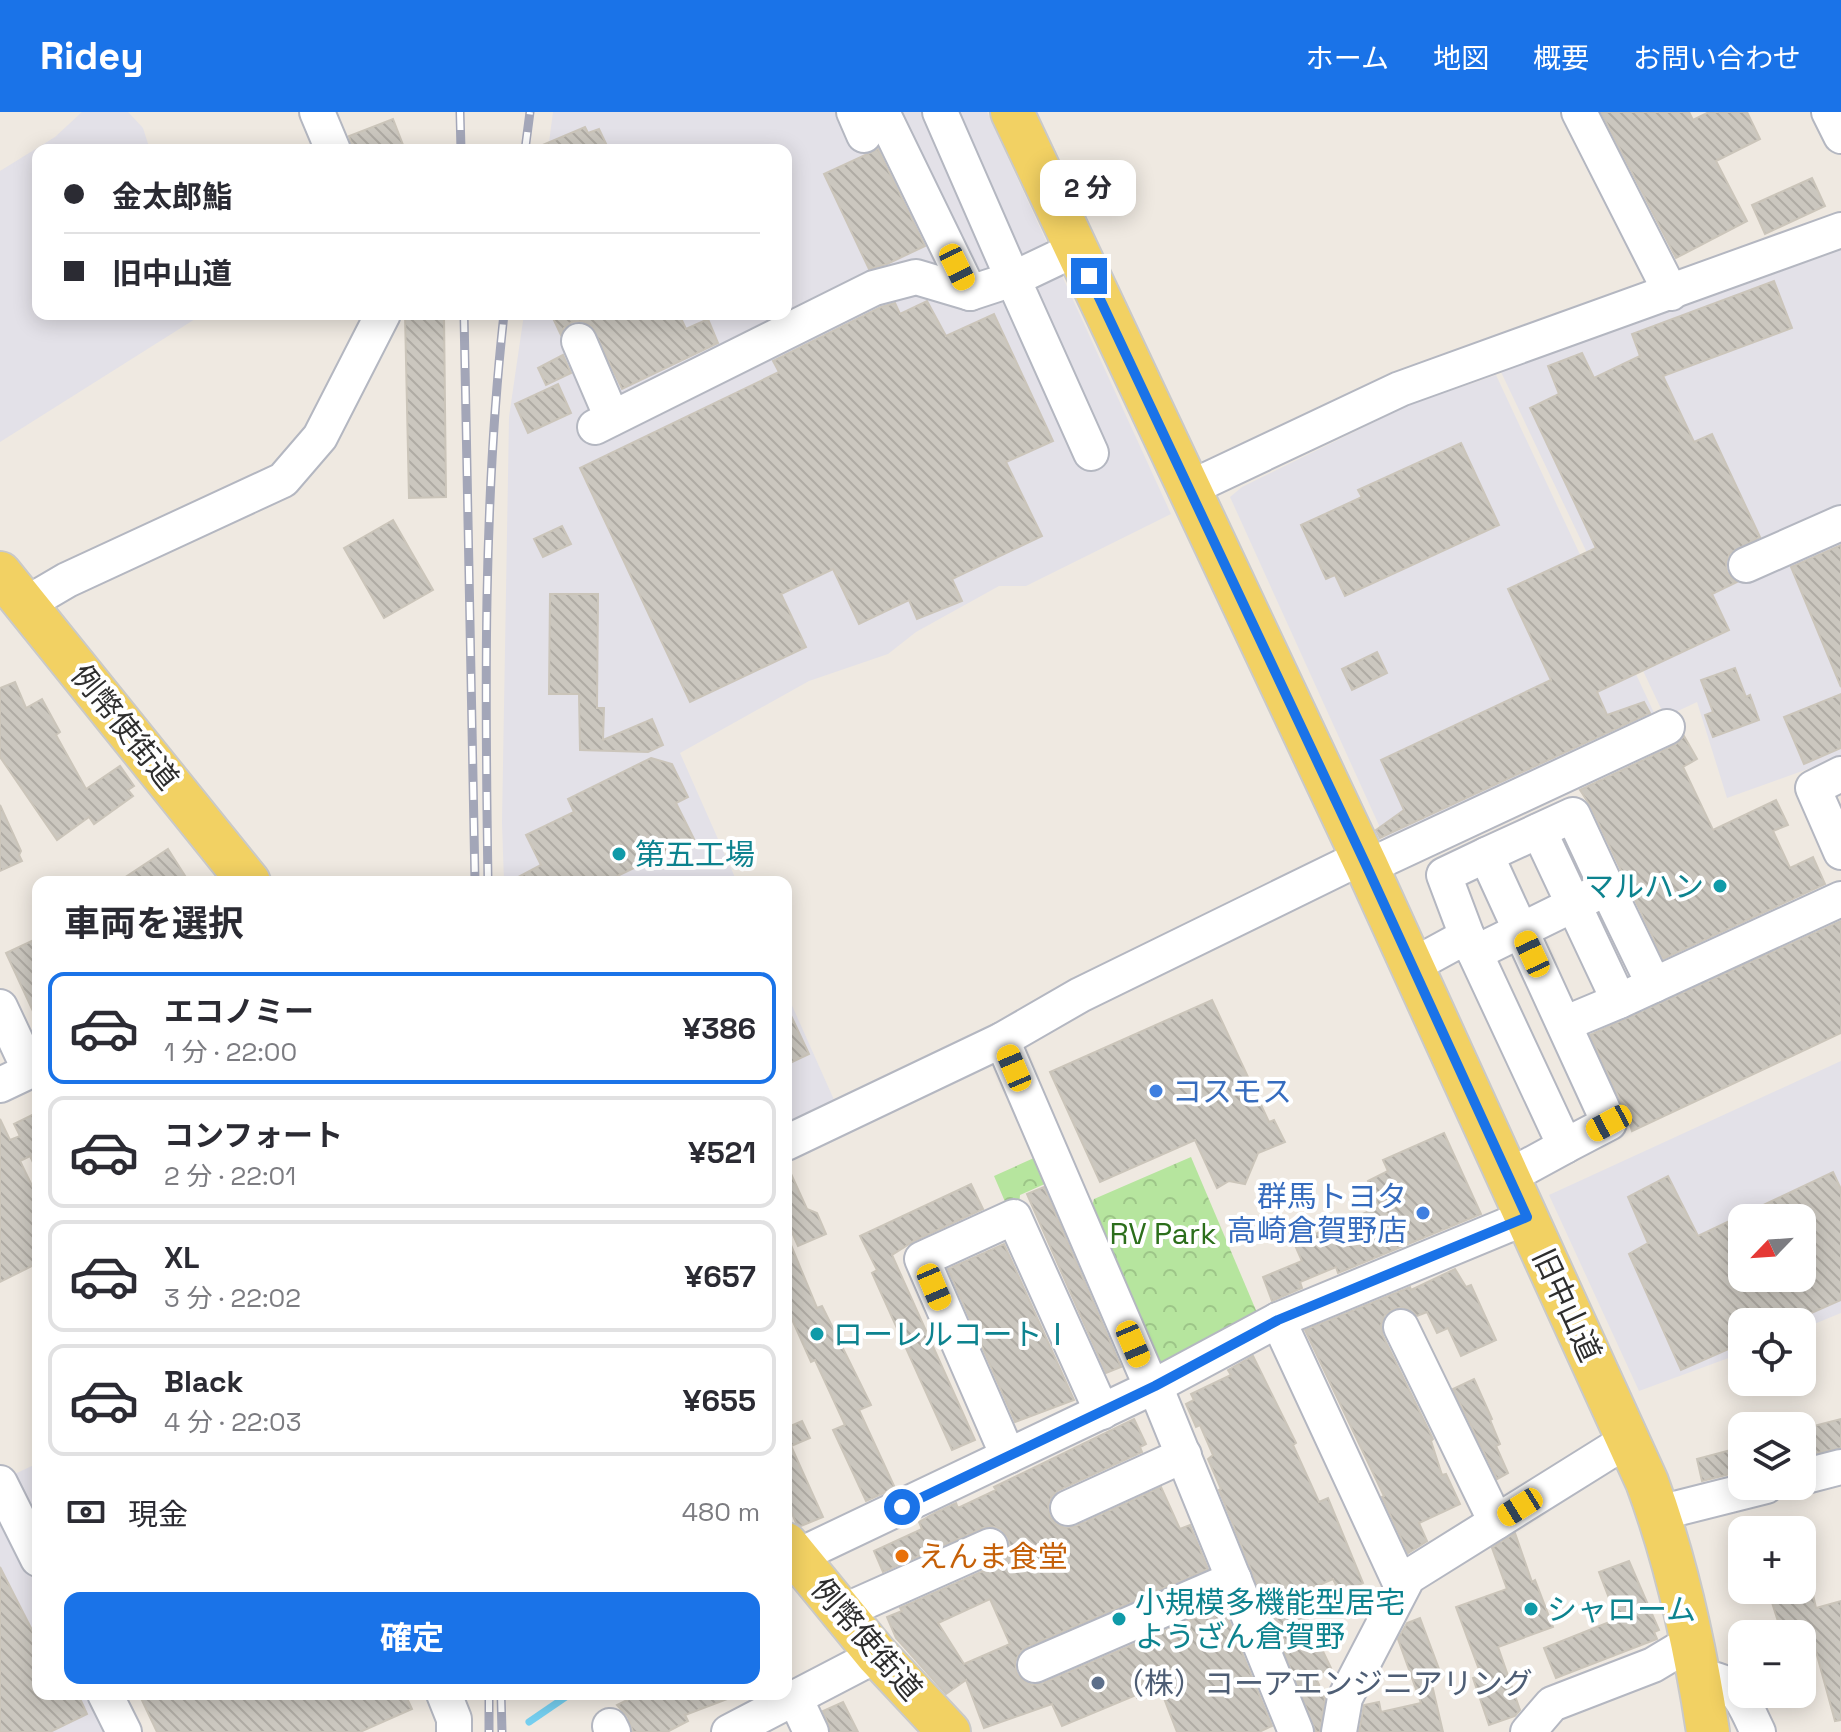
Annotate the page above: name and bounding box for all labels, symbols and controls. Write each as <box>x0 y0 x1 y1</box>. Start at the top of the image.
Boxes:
text: Ridey <box>40 32 144 80</box>
text: ホーム <box>1306 40 1389 76</box>
text: 地図 <box>1433 40 1489 76</box>
text: 概要 <box>1533 40 1589 76</box>
text: お問い合わせ <box>1633 40 1801 76</box>
callout: 2 分 <box>1041 160 1137 216</box>
text: 2 分 <box>1064 171 1112 205</box>
text: 金太郎鮨 <box>112 177 232 216</box>
car <box>936 240 978 294</box>
text: 旧中山道 <box>112 254 232 293</box>
route end <box>1071 258 1107 294</box>
street label: 例幣使街道 <box>63 656 187 798</box>
place label: 第五工場 <box>635 835 755 874</box>
marker: 第五工場 <box>610 845 628 863</box>
place label: マルハン <box>1584 867 1704 906</box>
marker: マルハン <box>1711 877 1729 895</box>
text: 車両を選択 <box>64 901 244 947</box>
car <box>1511 927 1553 981</box>
icon: car <box>68 992 140 1064</box>
text: エコノミー <box>164 992 314 1031</box>
text: ¥386 <box>683 1009 756 1048</box>
text: 1 分 · 22:00 <box>164 1035 297 1069</box>
car <box>994 1041 1034 1095</box>
place label: コスモス <box>1172 1072 1292 1111</box>
marker: コスモス <box>1147 1082 1165 1100</box>
car <box>1582 1101 1636 1145</box>
icon: car <box>68 1116 140 1188</box>
text: コンフォート <box>164 1116 343 1155</box>
text: ¥521 <box>688 1133 756 1172</box>
text: 2 分 · 22:01 <box>164 1159 296 1193</box>
place label: 群馬トヨタ 高崎倉賀野店 <box>1227 1177 1407 1250</box>
marker: 群馬トヨタ 高崎倉賀野店 <box>1414 1204 1432 1222</box>
north arrow <box>1728 1204 1816 1292</box>
map controls <box>1728 1204 1816 1708</box>
park label: RV Park <box>1110 1214 1216 1253</box>
text: XL <box>164 1238 200 1277</box>
icon: car <box>68 1240 140 1312</box>
street label: 旧中山道 <box>1524 1242 1610 1368</box>
text: ¥657 <box>685 1257 756 1296</box>
car <box>914 1260 954 1314</box>
text: 3 分 · 22:02 <box>164 1281 301 1315</box>
button: locate <box>1728 1308 1816 1396</box>
place label: ローレルコートⅠ <box>833 1315 1072 1354</box>
car <box>1113 1317 1153 1371</box>
marker: ローレルコートⅠ <box>808 1325 826 1343</box>
text: Black <box>164 1362 243 1401</box>
icon: car <box>68 1364 140 1436</box>
text: ¥655 <box>683 1381 756 1420</box>
text: 4 分 · 22:03 <box>164 1405 301 1439</box>
button: layers <box>1728 1412 1816 1500</box>
car <box>1493 1484 1547 1530</box>
route start <box>884 1489 920 1525</box>
icon: cash <box>64 1490 108 1534</box>
text: 現金 <box>128 1495 188 1534</box>
text: 480 m <box>682 1495 760 1529</box>
button: + <box>1728 1516 1816 1604</box>
place label: えんま食堂 <box>918 1537 1068 1576</box>
marker: えんま食堂 <box>893 1547 911 1565</box>
street label: 例幣使街道 <box>803 1570 931 1708</box>
place label: 小規模多機能型居宅 ようざん倉賀野 <box>1135 1583 1405 1656</box>
place label: シャローム <box>1547 1590 1696 1629</box>
button: 確定 <box>64 1592 760 1684</box>
marker: シャローム <box>1522 1600 1540 1618</box>
marker: 小規模多機能型居宅 ようざん倉賀野 <box>1110 1610 1128 1628</box>
button: − <box>1728 1620 1816 1708</box>
place label: （株）コーアエンジニアリング <box>1114 1664 1533 1703</box>
marker: （株）コーアエンジニアリング <box>1089 1674 1107 1692</box>

